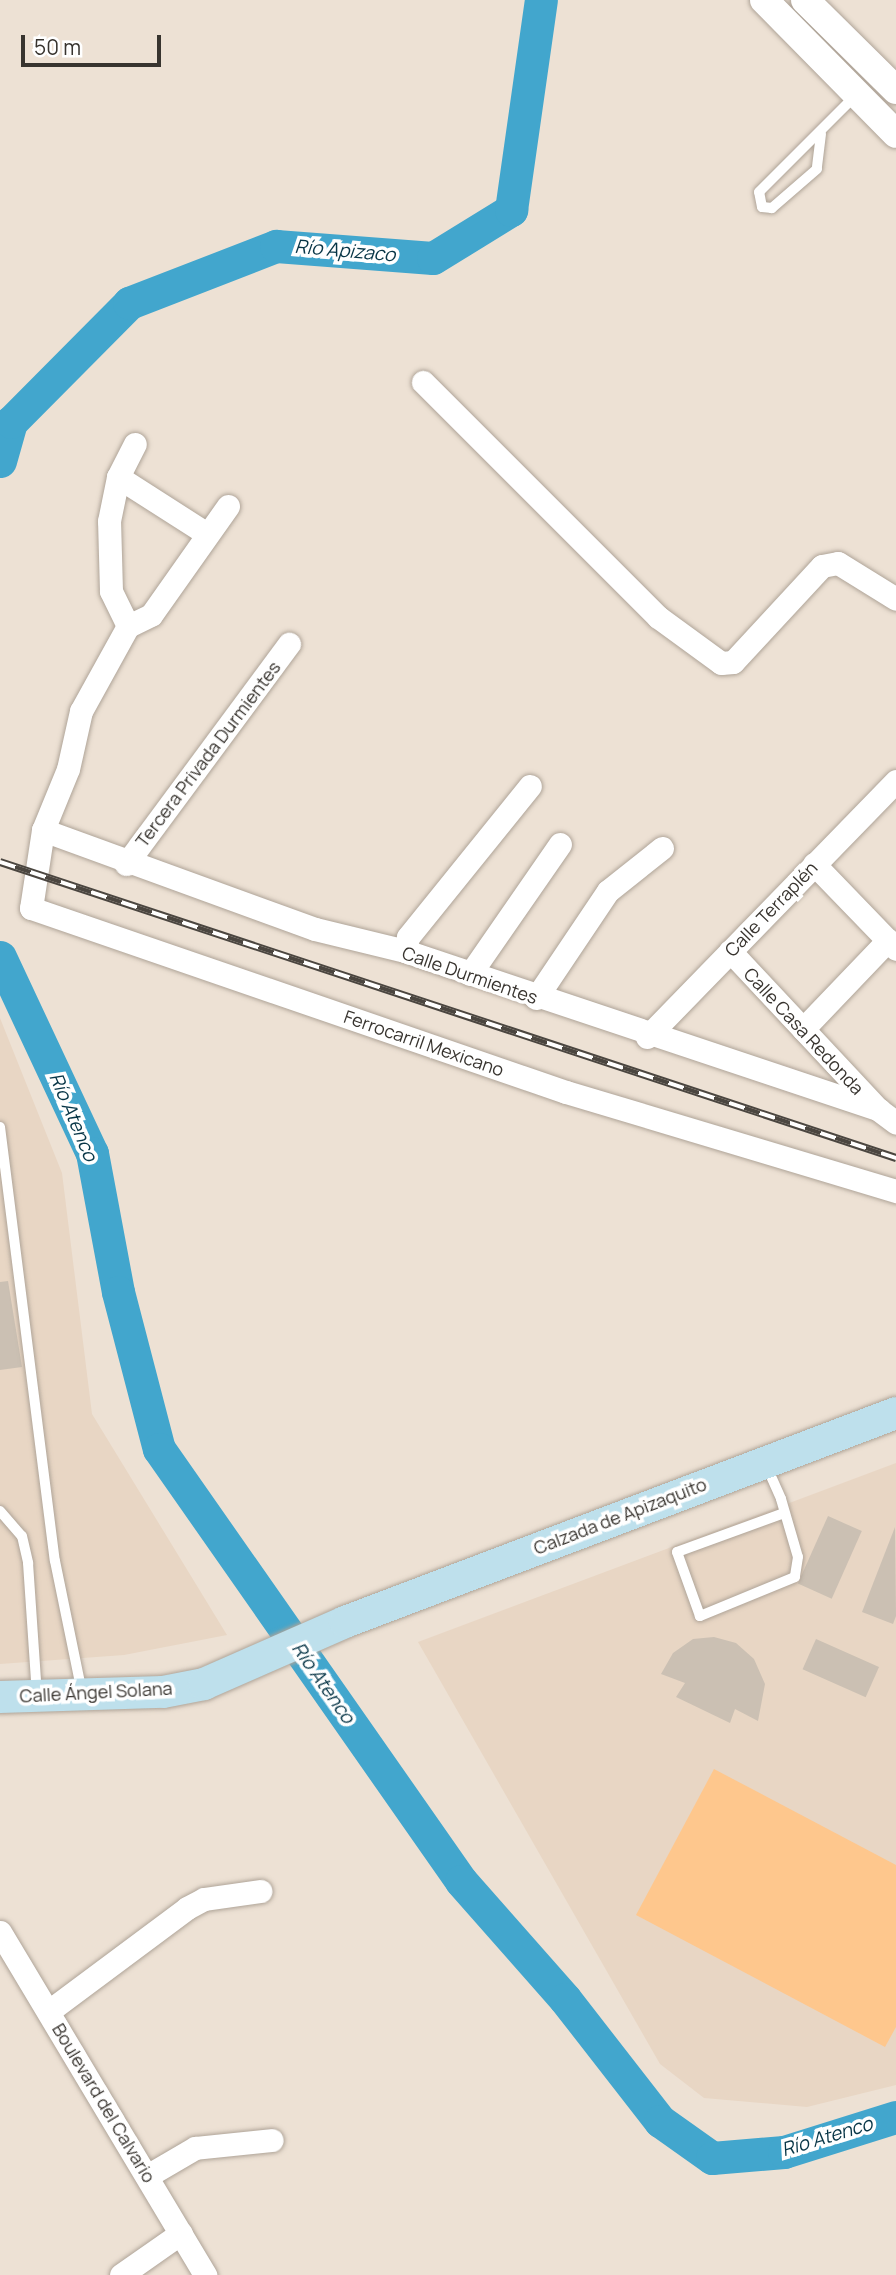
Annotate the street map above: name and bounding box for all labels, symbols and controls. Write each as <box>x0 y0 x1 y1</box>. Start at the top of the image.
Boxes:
scale bar <box>24 21 164 65</box>
text: 50 m <box>34 33 81 61</box>
water label: Río Apizaco <box>294 235 396 267</box>
street label: Tercera Privada Durmientes <box>131 657 285 851</box>
street label: Calle Terraplén <box>720 857 822 961</box>
street label: Calle Durmientes <box>399 942 541 1008</box>
street label: Calle Casa Redonda <box>740 963 868 1099</box>
street label: Ferrocarril Mexicano <box>341 1005 507 1081</box>
water label: Río Atenco <box>44 1069 102 1165</box>
street label: Calzada de Apizaquito <box>531 1473 709 1559</box>
water label: Río Atenco <box>287 1638 359 1728</box>
street label: Calle Ángel Solana <box>19 1677 173 1707</box>
street label: Boulevard del Calvario <box>48 2019 160 2187</box>
water label: Río Atenco <box>779 2112 875 2162</box>

